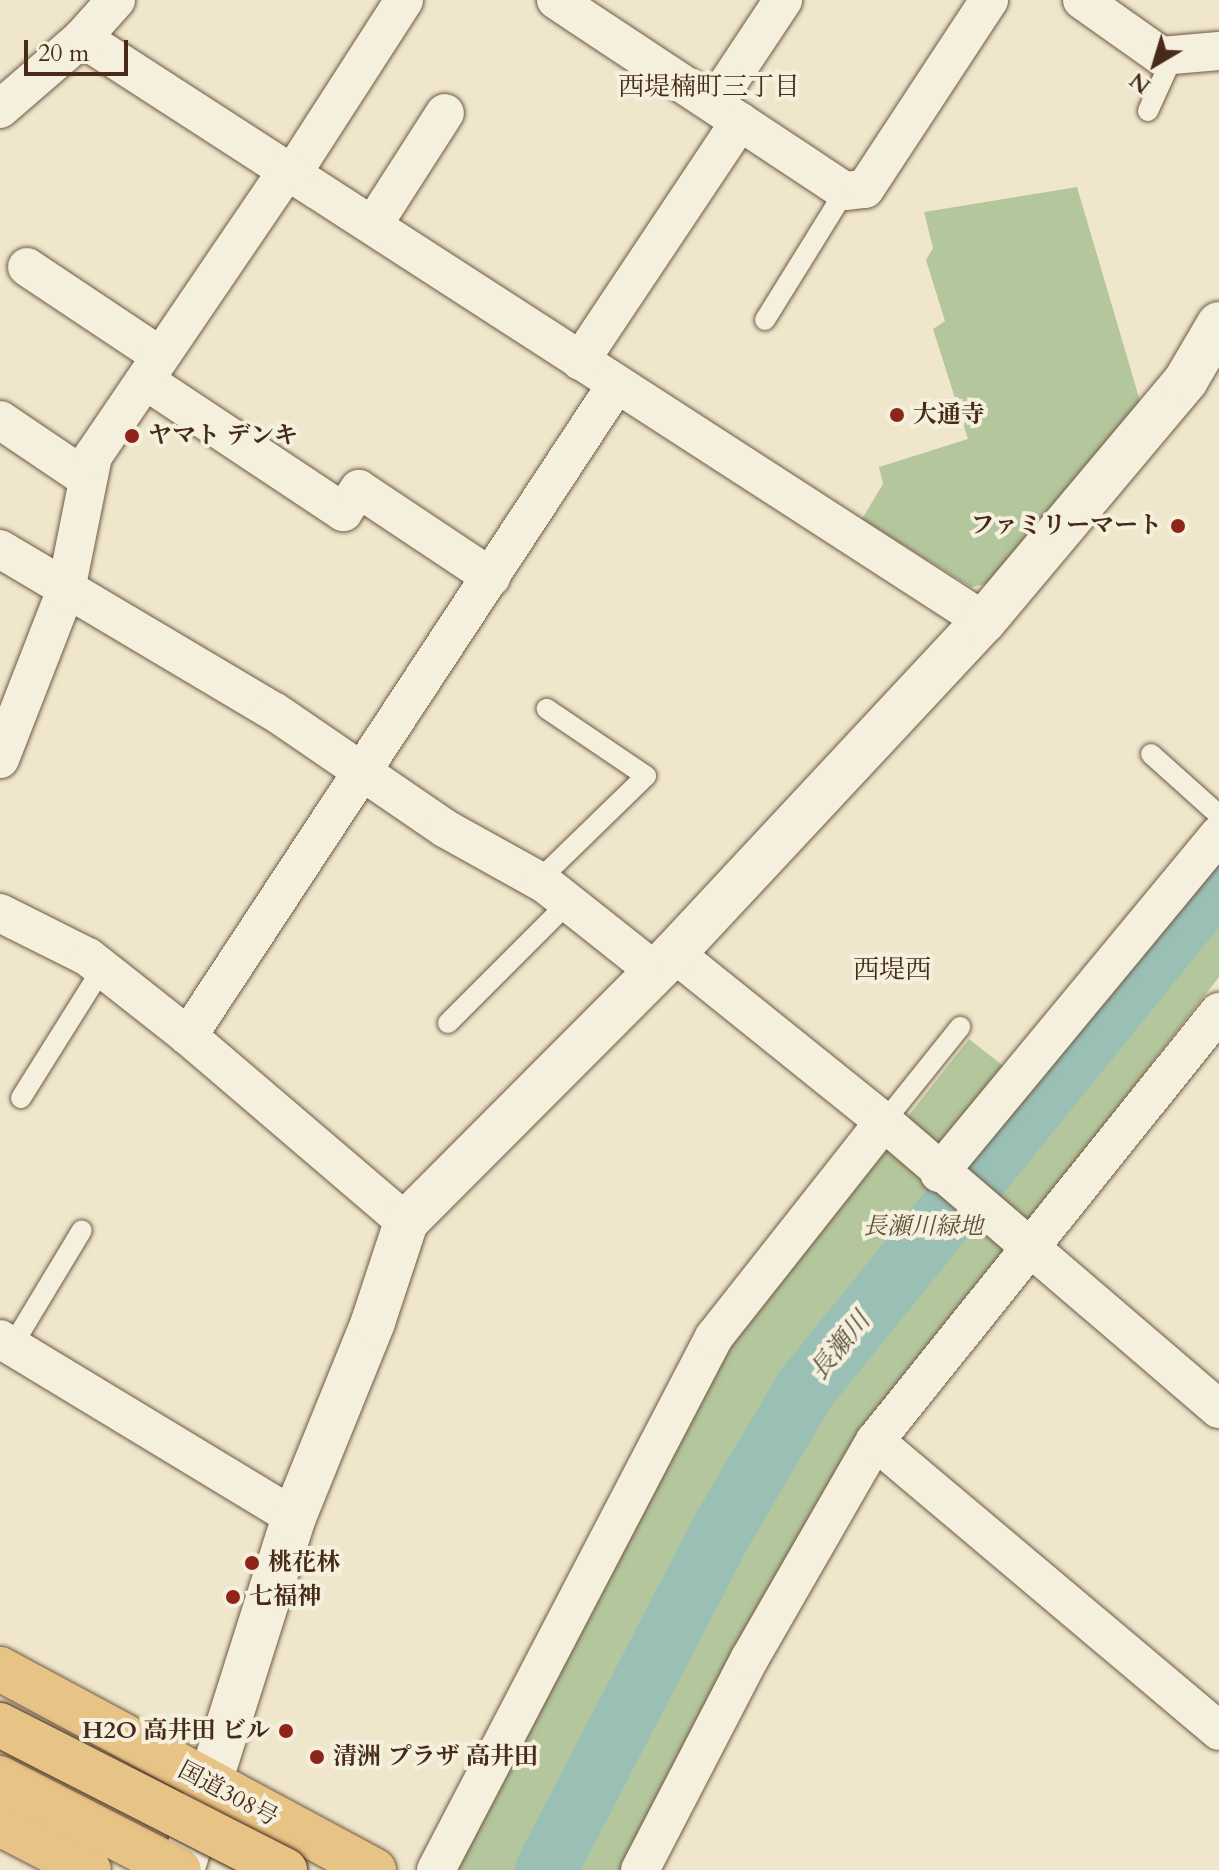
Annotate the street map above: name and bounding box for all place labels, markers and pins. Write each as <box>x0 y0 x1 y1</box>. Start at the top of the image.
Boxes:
place label: 大通寺 <box>913 401 985 429</box>
marker: 大通寺 <box>888 406 906 424</box>
place label: ヤマト デンキ <box>148 422 298 450</box>
marker: ヤマト デンキ <box>123 427 141 445</box>
place label: ファミリーマート <box>970 512 1162 540</box>
marker: ファミリーマート <box>1169 517 1187 535</box>
place label: 桃花林 <box>268 1549 340 1577</box>
marker: 桃花林 <box>243 1554 261 1572</box>
place label: 七福神 <box>249 1583 321 1611</box>
marker: 七福神 <box>224 1588 242 1606</box>
place label: H2O 高井田 ビル <box>82 1717 270 1745</box>
marker: H2O 高井田 ビル <box>277 1722 295 1740</box>
place label: 清洲 プラザ 高井田 <box>333 1743 538 1771</box>
marker: 清洲 プラザ 高井田 <box>308 1748 326 1766</box>

